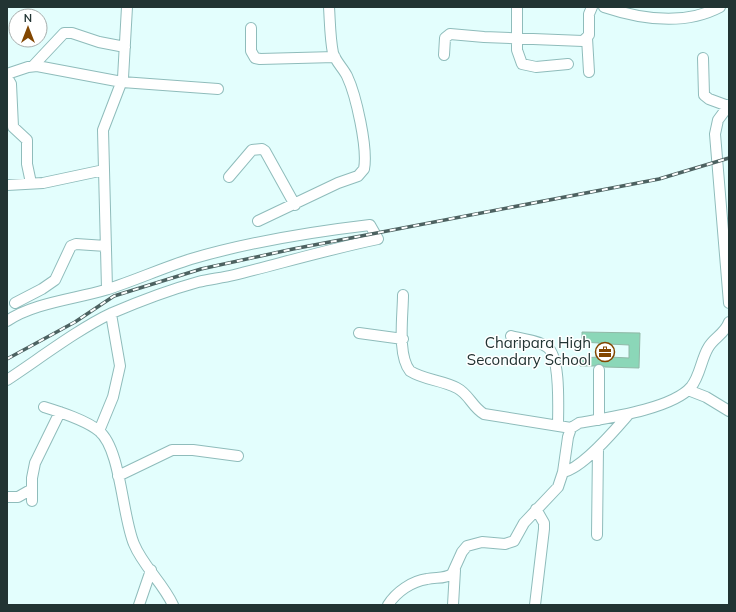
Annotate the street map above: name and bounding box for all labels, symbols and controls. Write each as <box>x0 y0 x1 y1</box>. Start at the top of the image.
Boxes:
north arrow <box>8 8 48 48</box>
text: N <box>24 11 32 25</box>
place label: Charipara High Secondary School <box>467 333 591 369</box>
office icon: Charipara High Secondary School <box>594 341 616 363</box>

